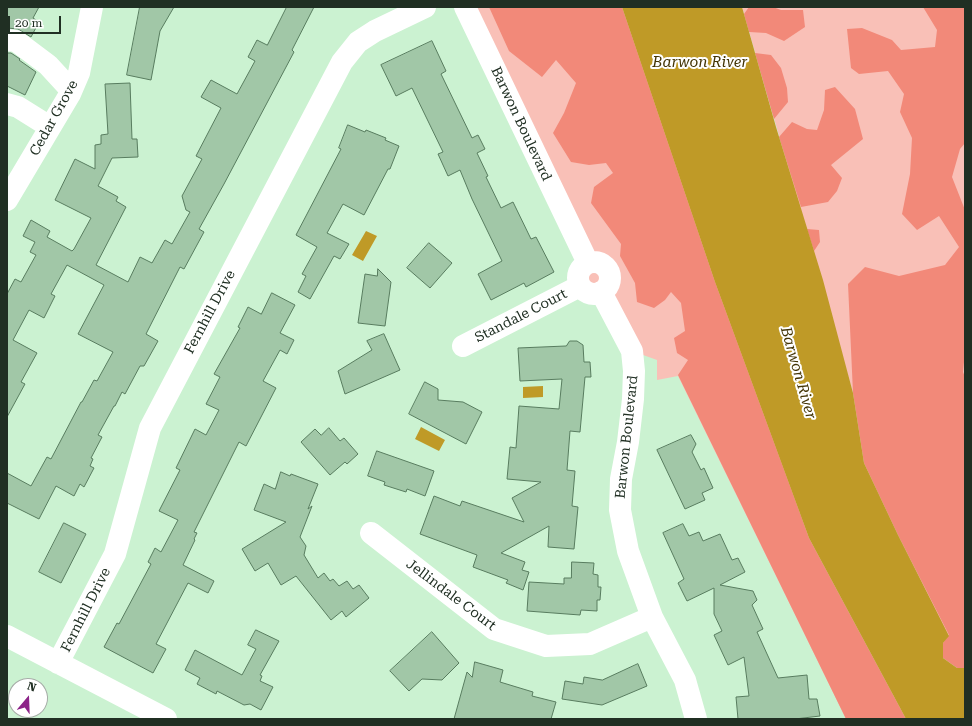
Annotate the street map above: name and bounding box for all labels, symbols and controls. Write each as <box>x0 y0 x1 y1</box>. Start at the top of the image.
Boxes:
scale bar <box>10 8 63 34</box>
text: 20 m <box>15 16 42 30</box>
water label: Barwon River <box>652 54 748 72</box>
street label: Barwon Boulevard <box>487 64 555 184</box>
street label: Cedar Grove <box>26 77 82 159</box>
street label: Fernhill Drive <box>181 267 239 357</box>
street label: Standale Court <box>472 286 570 346</box>
water label: Barwon River <box>776 325 820 421</box>
street label: Barwon Boulevard <box>612 374 642 500</box>
street label: Jellindale Court <box>403 556 499 634</box>
street label: Fernhill Drive <box>58 565 114 655</box>
north arrow <box>8 678 48 718</box>
text: N <box>26 680 38 695</box>

